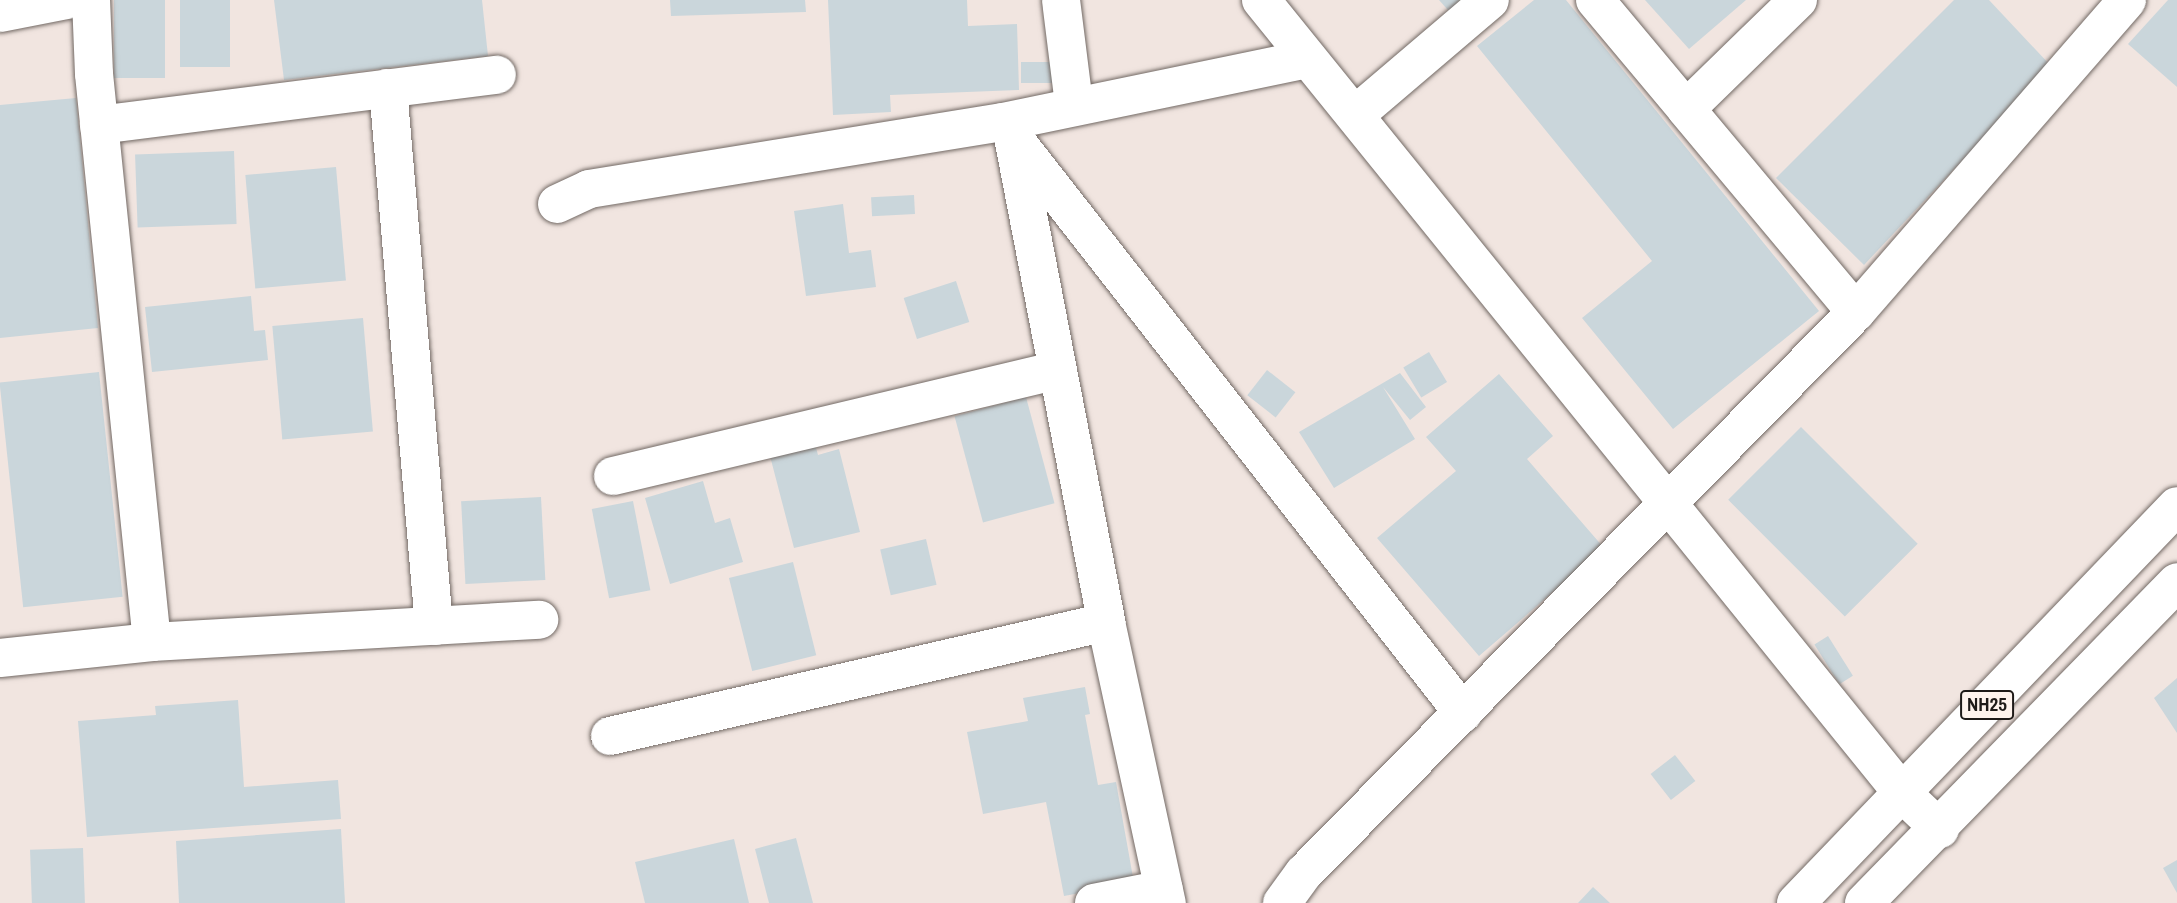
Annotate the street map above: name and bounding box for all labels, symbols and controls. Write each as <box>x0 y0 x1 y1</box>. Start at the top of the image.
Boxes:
road number: NH25 <box>1959 690 2015 720</box>

